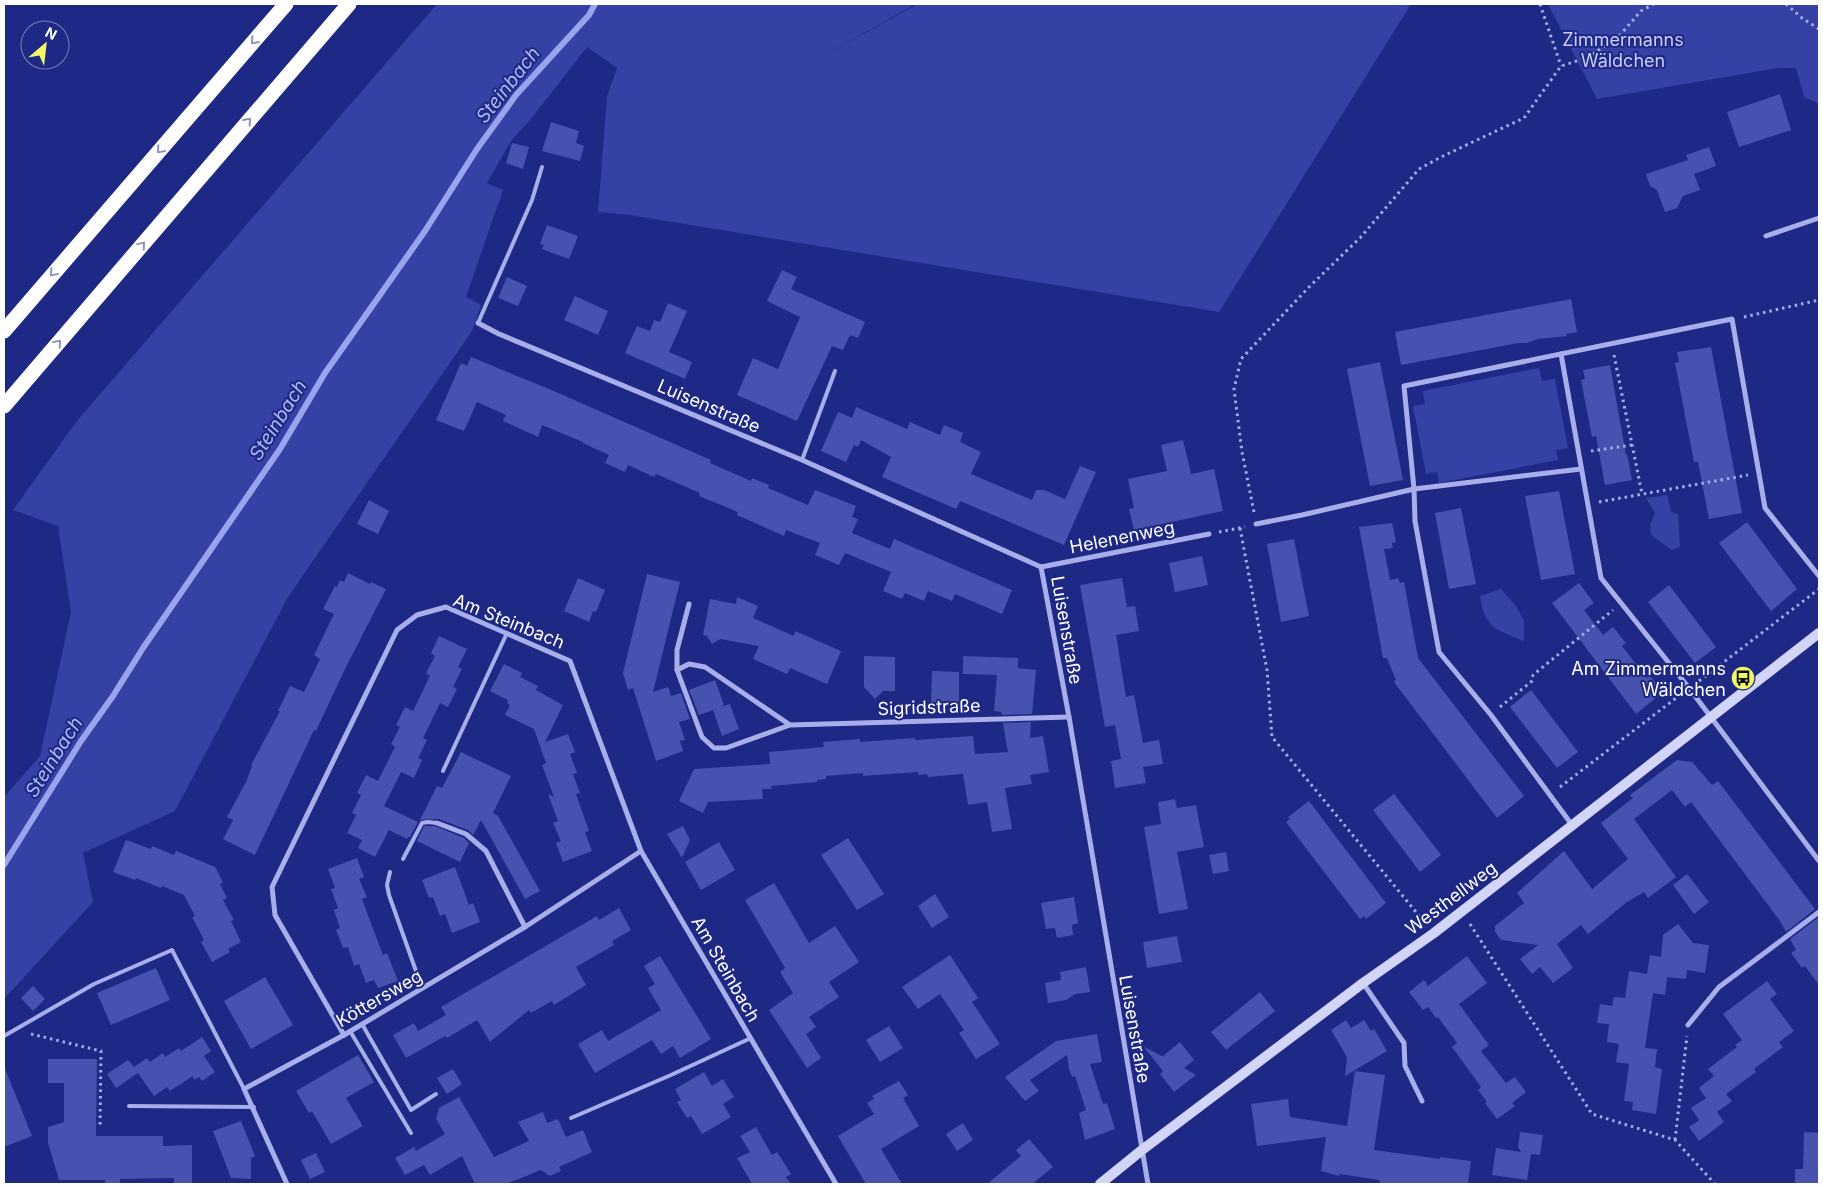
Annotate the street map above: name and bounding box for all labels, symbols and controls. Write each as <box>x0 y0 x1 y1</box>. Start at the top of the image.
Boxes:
north arrow <box>20 20 70 70</box>
text: N <box>43 23 60 43</box>
park label: Zimmermanns Wäldchen <box>1562 29 1684 71</box>
one-way arrow <box>251 35 260 44</box>
water label: Steinbach <box>471 42 545 128</box>
one-way arrow <box>242 118 250 127</box>
one-way arrow <box>157 145 166 154</box>
one-way arrow <box>137 241 146 250</box>
one-way arrow <box>51 267 59 276</box>
one-way arrow <box>53 339 62 348</box>
street label: Luisenstraße <box>654 375 764 437</box>
water label: Steinbach <box>244 376 312 464</box>
street label: Helenenweg <box>1068 517 1176 557</box>
street label: Luisenstraße <box>1047 574 1087 686</box>
street label: Am Steinbach <box>450 589 568 653</box>
place label: Am Zimmermanns Wäldchen <box>1571 658 1726 700</box>
bus stop icon: Am Zimmermanns Wäldchen <box>1730 665 1756 691</box>
street label: Sigridstraße <box>877 695 981 719</box>
water label: Steinbach <box>20 713 88 801</box>
street label: Westhellweg <box>1401 857 1501 939</box>
street label: Am Steinbach <box>687 913 765 1025</box>
street label: Köttersweg <box>332 965 426 1031</box>
street label: Luisenstraße <box>1115 973 1155 1085</box>

